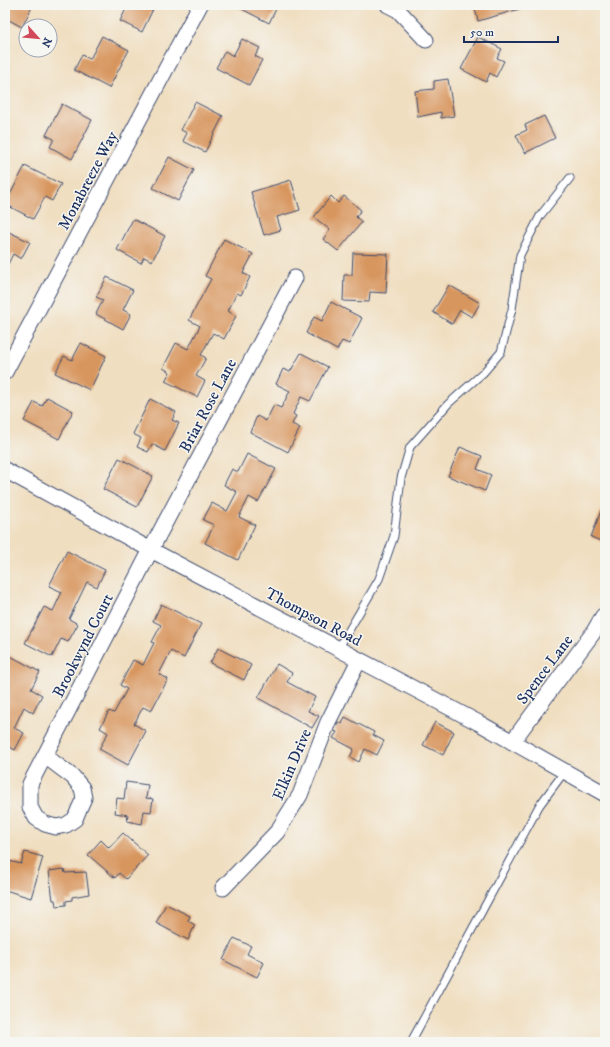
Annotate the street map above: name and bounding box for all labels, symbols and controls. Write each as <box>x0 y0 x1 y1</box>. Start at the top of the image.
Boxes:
north arrow <box>18 18 58 58</box>
scale bar <box>464 18 558 44</box>
text: 50 m <box>470 25 494 40</box>
text: N <box>38 35 54 49</box>
street label: Monabreeze Way <box>53 127 122 233</box>
street label: Briar Rose Lane <box>175 355 241 456</box>
street label: Thompson Road <box>262 583 365 651</box>
street label: Brookwynd Court <box>48 590 118 701</box>
street label: Spence Lane <box>512 631 578 708</box>
street label: Elkin Drive <box>268 725 316 803</box>

